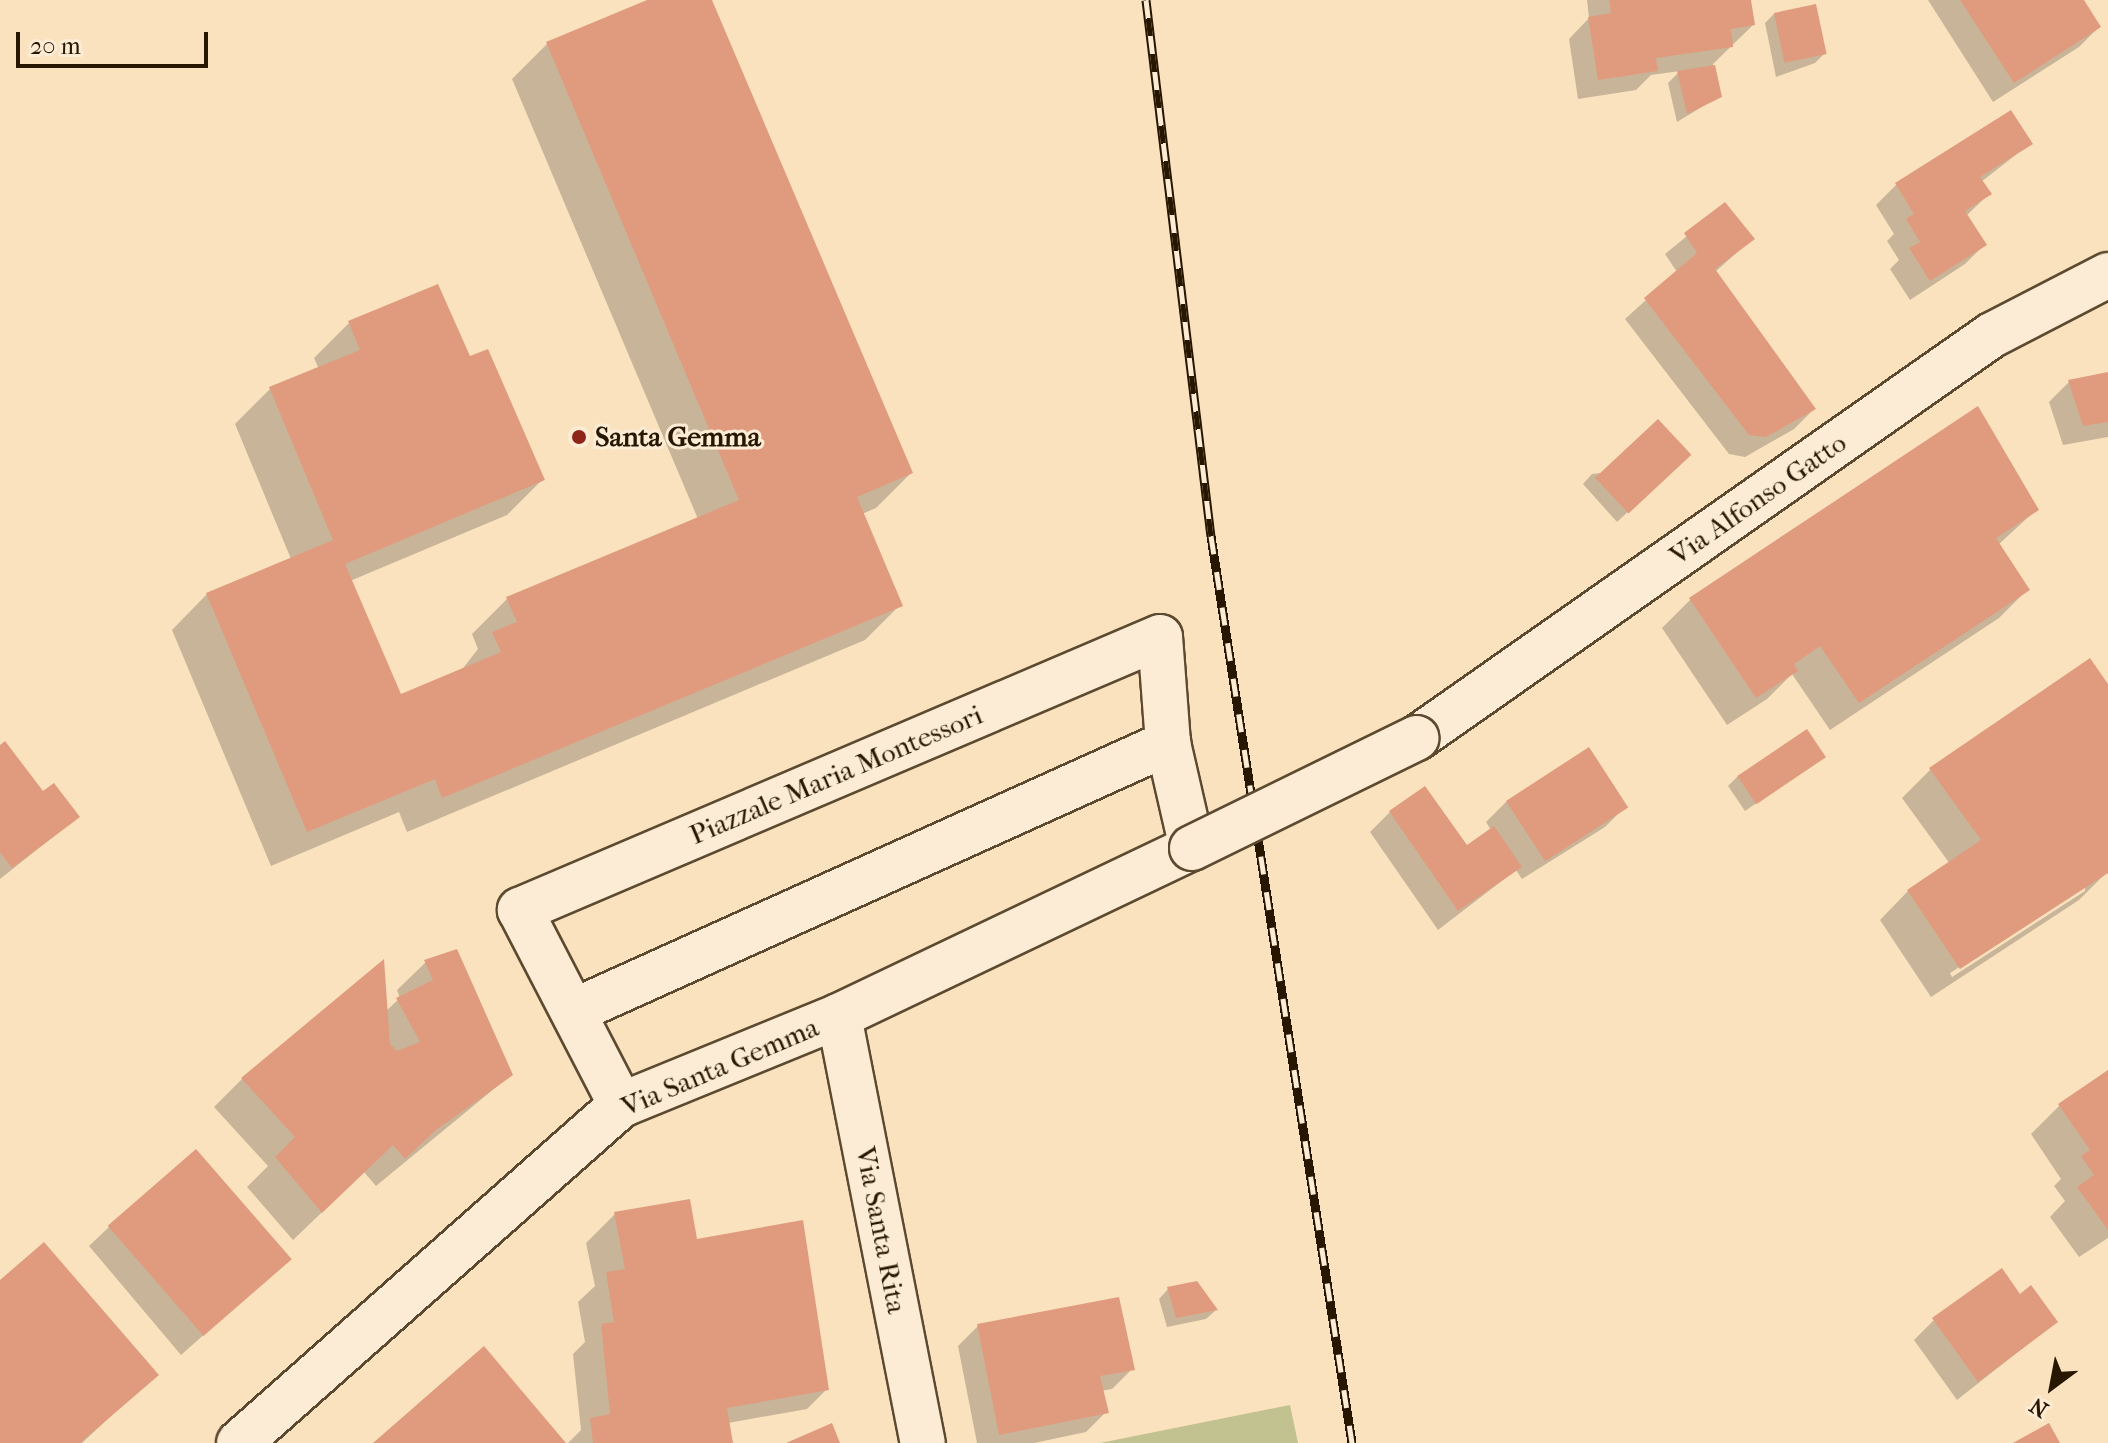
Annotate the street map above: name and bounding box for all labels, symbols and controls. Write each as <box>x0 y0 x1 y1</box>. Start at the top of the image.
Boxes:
scale bar <box>20 16 212 66</box>
text: 20 m <box>30 32 81 60</box>
place label: Santa Gemma <box>595 420 761 454</box>
street label: Via Alfonso Gatto <box>1663 426 1853 572</box>
marker: Santa Gemma <box>570 428 588 446</box>
street label: Piazzale Maria Montessori <box>684 698 988 852</box>
street label: Via Santa Gemma <box>616 1010 824 1124</box>
street label: Via Santa Rita <box>848 1144 914 1316</box>
north arrow <box>2012 1347 2092 1427</box>
text: N <box>2025 1392 2053 1423</box>

